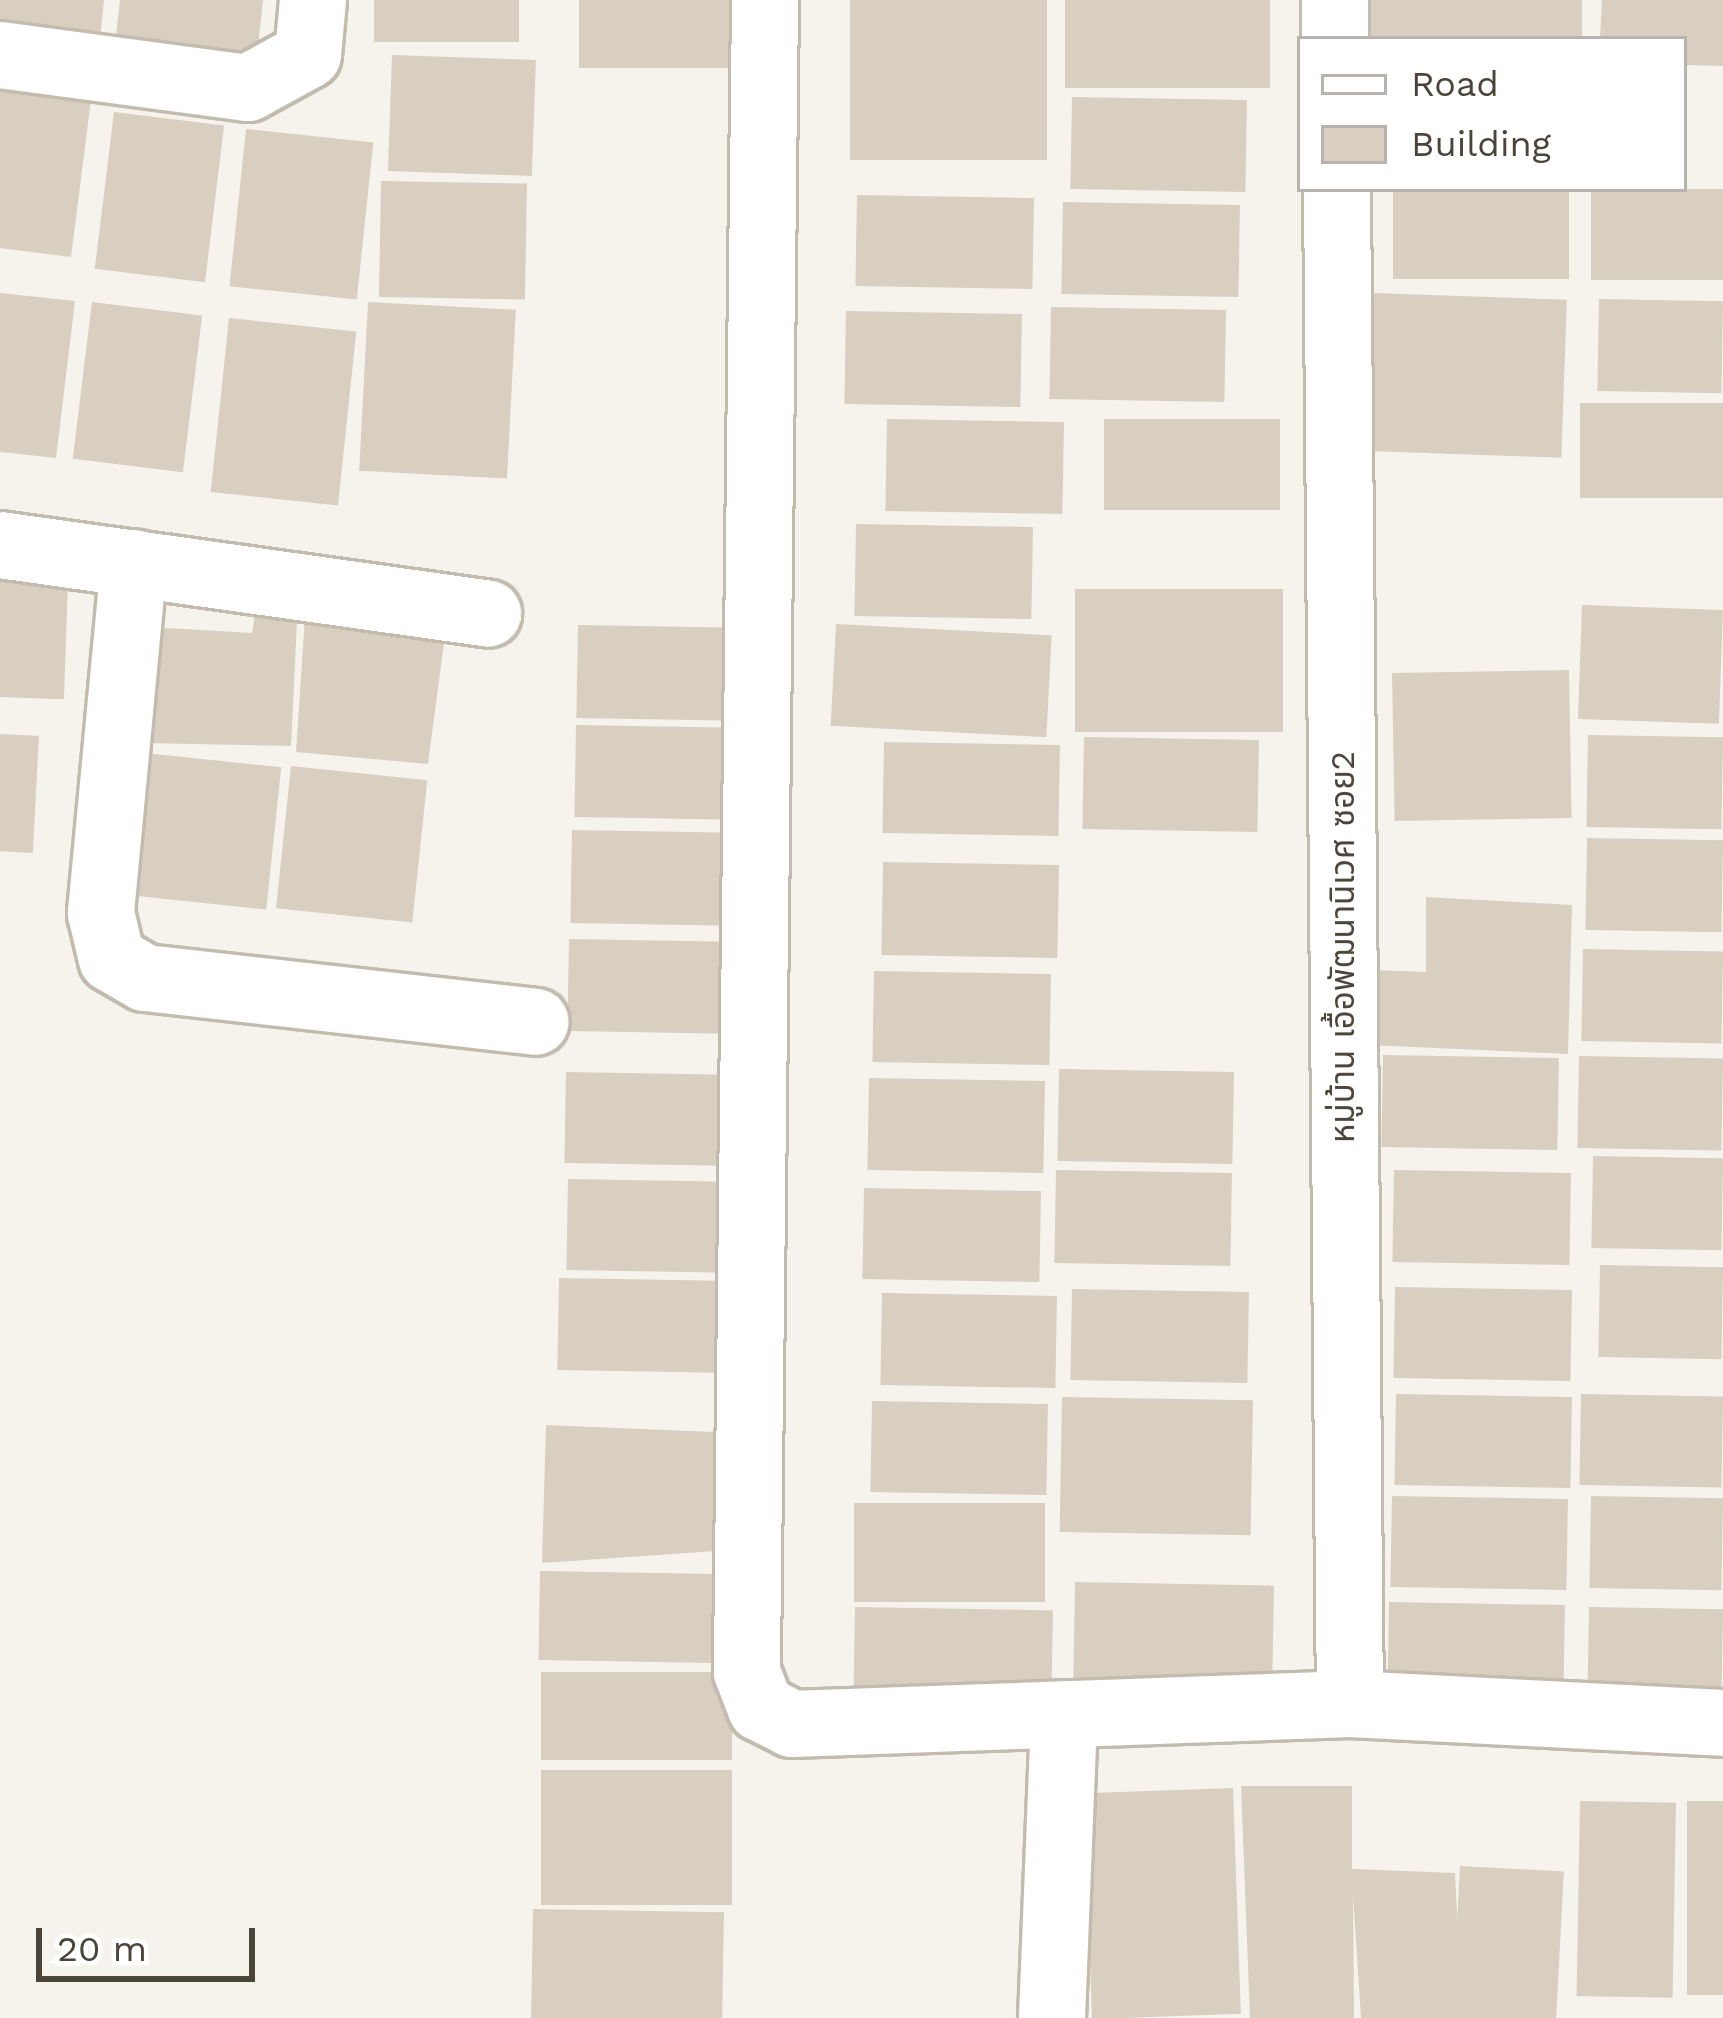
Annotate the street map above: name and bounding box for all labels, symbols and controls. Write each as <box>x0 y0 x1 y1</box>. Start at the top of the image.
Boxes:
legend <box>1297 36 1687 192</box>
text: Road <box>1411 63 1499 105</box>
text: Building <box>1411 123 1551 165</box>
street label: หมู่บ้าน เอื้อพัฒนานิเวศ ซอย2 <box>1323 751 1363 1143</box>
scale bar <box>42 1904 261 1978</box>
text: 20 m <box>57 1928 147 1970</box>

